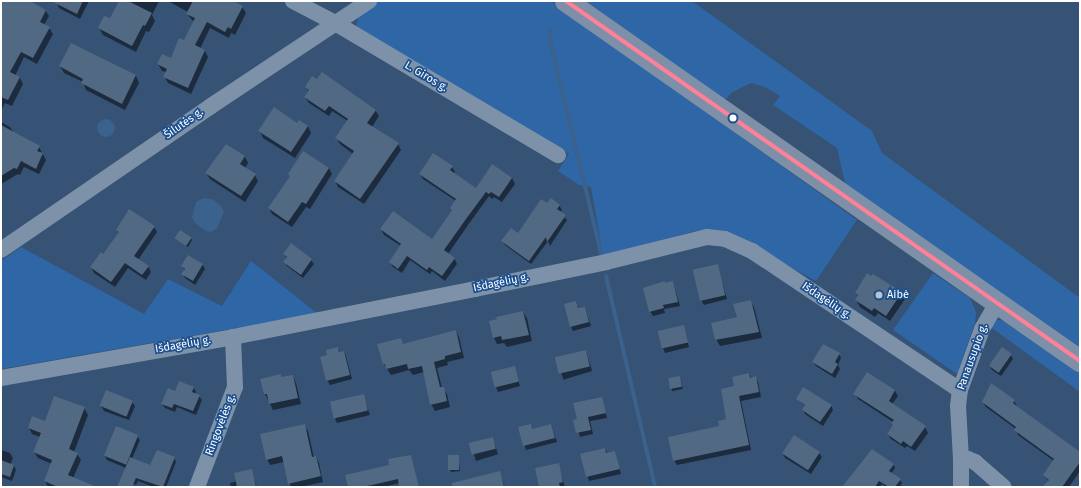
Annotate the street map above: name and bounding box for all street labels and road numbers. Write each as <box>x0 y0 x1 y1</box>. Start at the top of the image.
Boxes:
street label: L. Giros g. <box>402 59 450 95</box>
street label: Šilutės g. <box>162 106 206 142</box>
street label: Išdagėlių g. <box>472 271 530 295</box>
street label: Išdagėlių g. <box>799 280 853 322</box>
street label: Panausupio g. <box>955 322 991 392</box>
street label: Išdagėlių g. <box>154 334 212 356</box>
street label: Ringovėlės g. <box>203 392 239 458</box>

